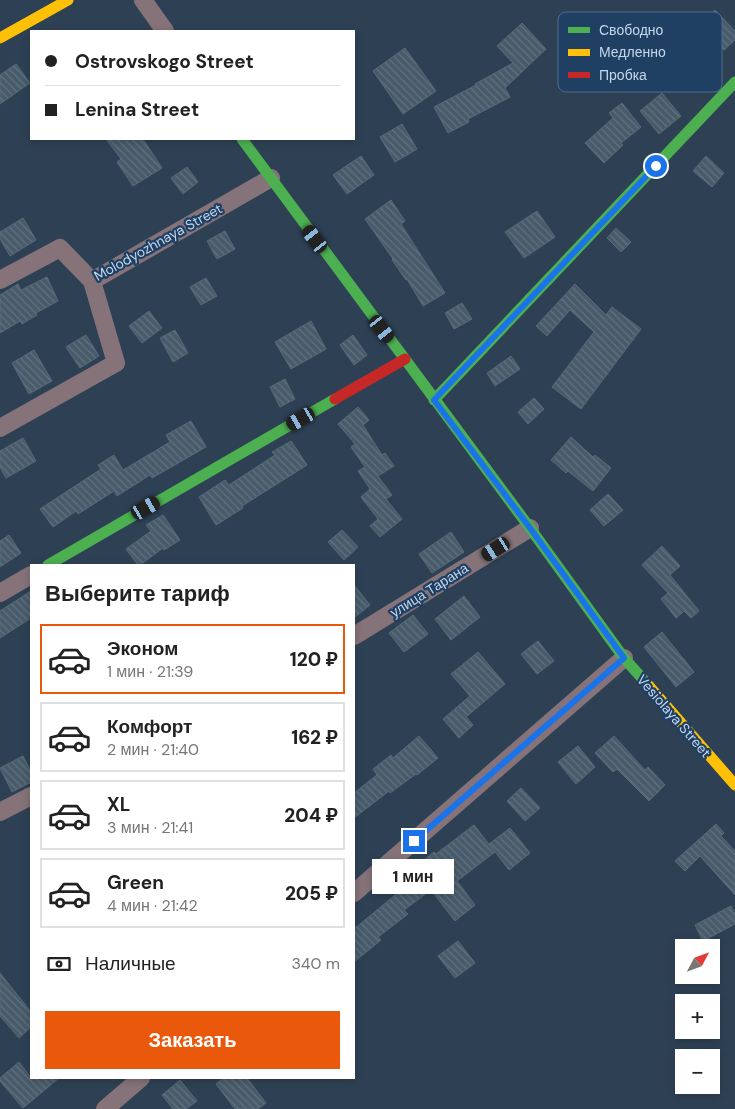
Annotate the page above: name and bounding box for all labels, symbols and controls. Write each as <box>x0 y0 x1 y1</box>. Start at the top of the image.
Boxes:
legend <box>558 12 722 92</box>
text: Свободно <box>599 21 664 39</box>
text: Медленно <box>599 43 666 61</box>
text: Ostrovskogo Street <box>75 49 254 74</box>
text: Пробка <box>599 66 647 84</box>
text: Lenina Street <box>75 97 199 122</box>
route start <box>645 155 667 177</box>
street label: Molodyozhnaya Street <box>91 199 225 285</box>
car <box>299 223 330 255</box>
car <box>366 313 397 345</box>
car <box>284 405 317 433</box>
car <box>129 494 162 522</box>
car <box>479 535 512 563</box>
street label: улица Тарана <box>386 559 472 621</box>
text: Выберите тариф <box>45 579 230 608</box>
text: Эконом <box>107 636 178 661</box>
icon: car <box>47 637 92 682</box>
text: 120 ₽ <box>290 647 338 672</box>
text: 1 мин · 21:39 <box>107 661 193 682</box>
street label: Vesiolaya Street <box>633 671 715 761</box>
text: Комфорт <box>107 714 192 739</box>
icon: car <box>47 715 92 760</box>
text: 162 ₽ <box>291 725 338 750</box>
text: 2 мин · 21:40 <box>107 739 199 760</box>
text: XL <box>107 792 130 817</box>
icon: car <box>47 793 92 838</box>
text: 204 ₽ <box>284 803 338 828</box>
text: 3 мин · 21:41 <box>107 817 193 838</box>
route end <box>403 830 425 852</box>
callout: 1 мин <box>373 858 455 894</box>
text: 1 мин <box>393 866 433 887</box>
text: Green <box>107 870 164 895</box>
icon: car <box>47 871 92 916</box>
text: 205 ₽ <box>285 881 338 906</box>
text: 4 мин · 21:42 <box>107 895 198 916</box>
north arrow <box>675 939 720 984</box>
map controls <box>675 939 720 1094</box>
icon: cash <box>45 950 73 978</box>
text: Наличные <box>85 951 176 976</box>
text: 340 m <box>291 953 340 974</box>
button: + <box>675 994 720 1039</box>
button: Заказать <box>45 1011 340 1069</box>
button: − <box>675 1049 720 1094</box>

